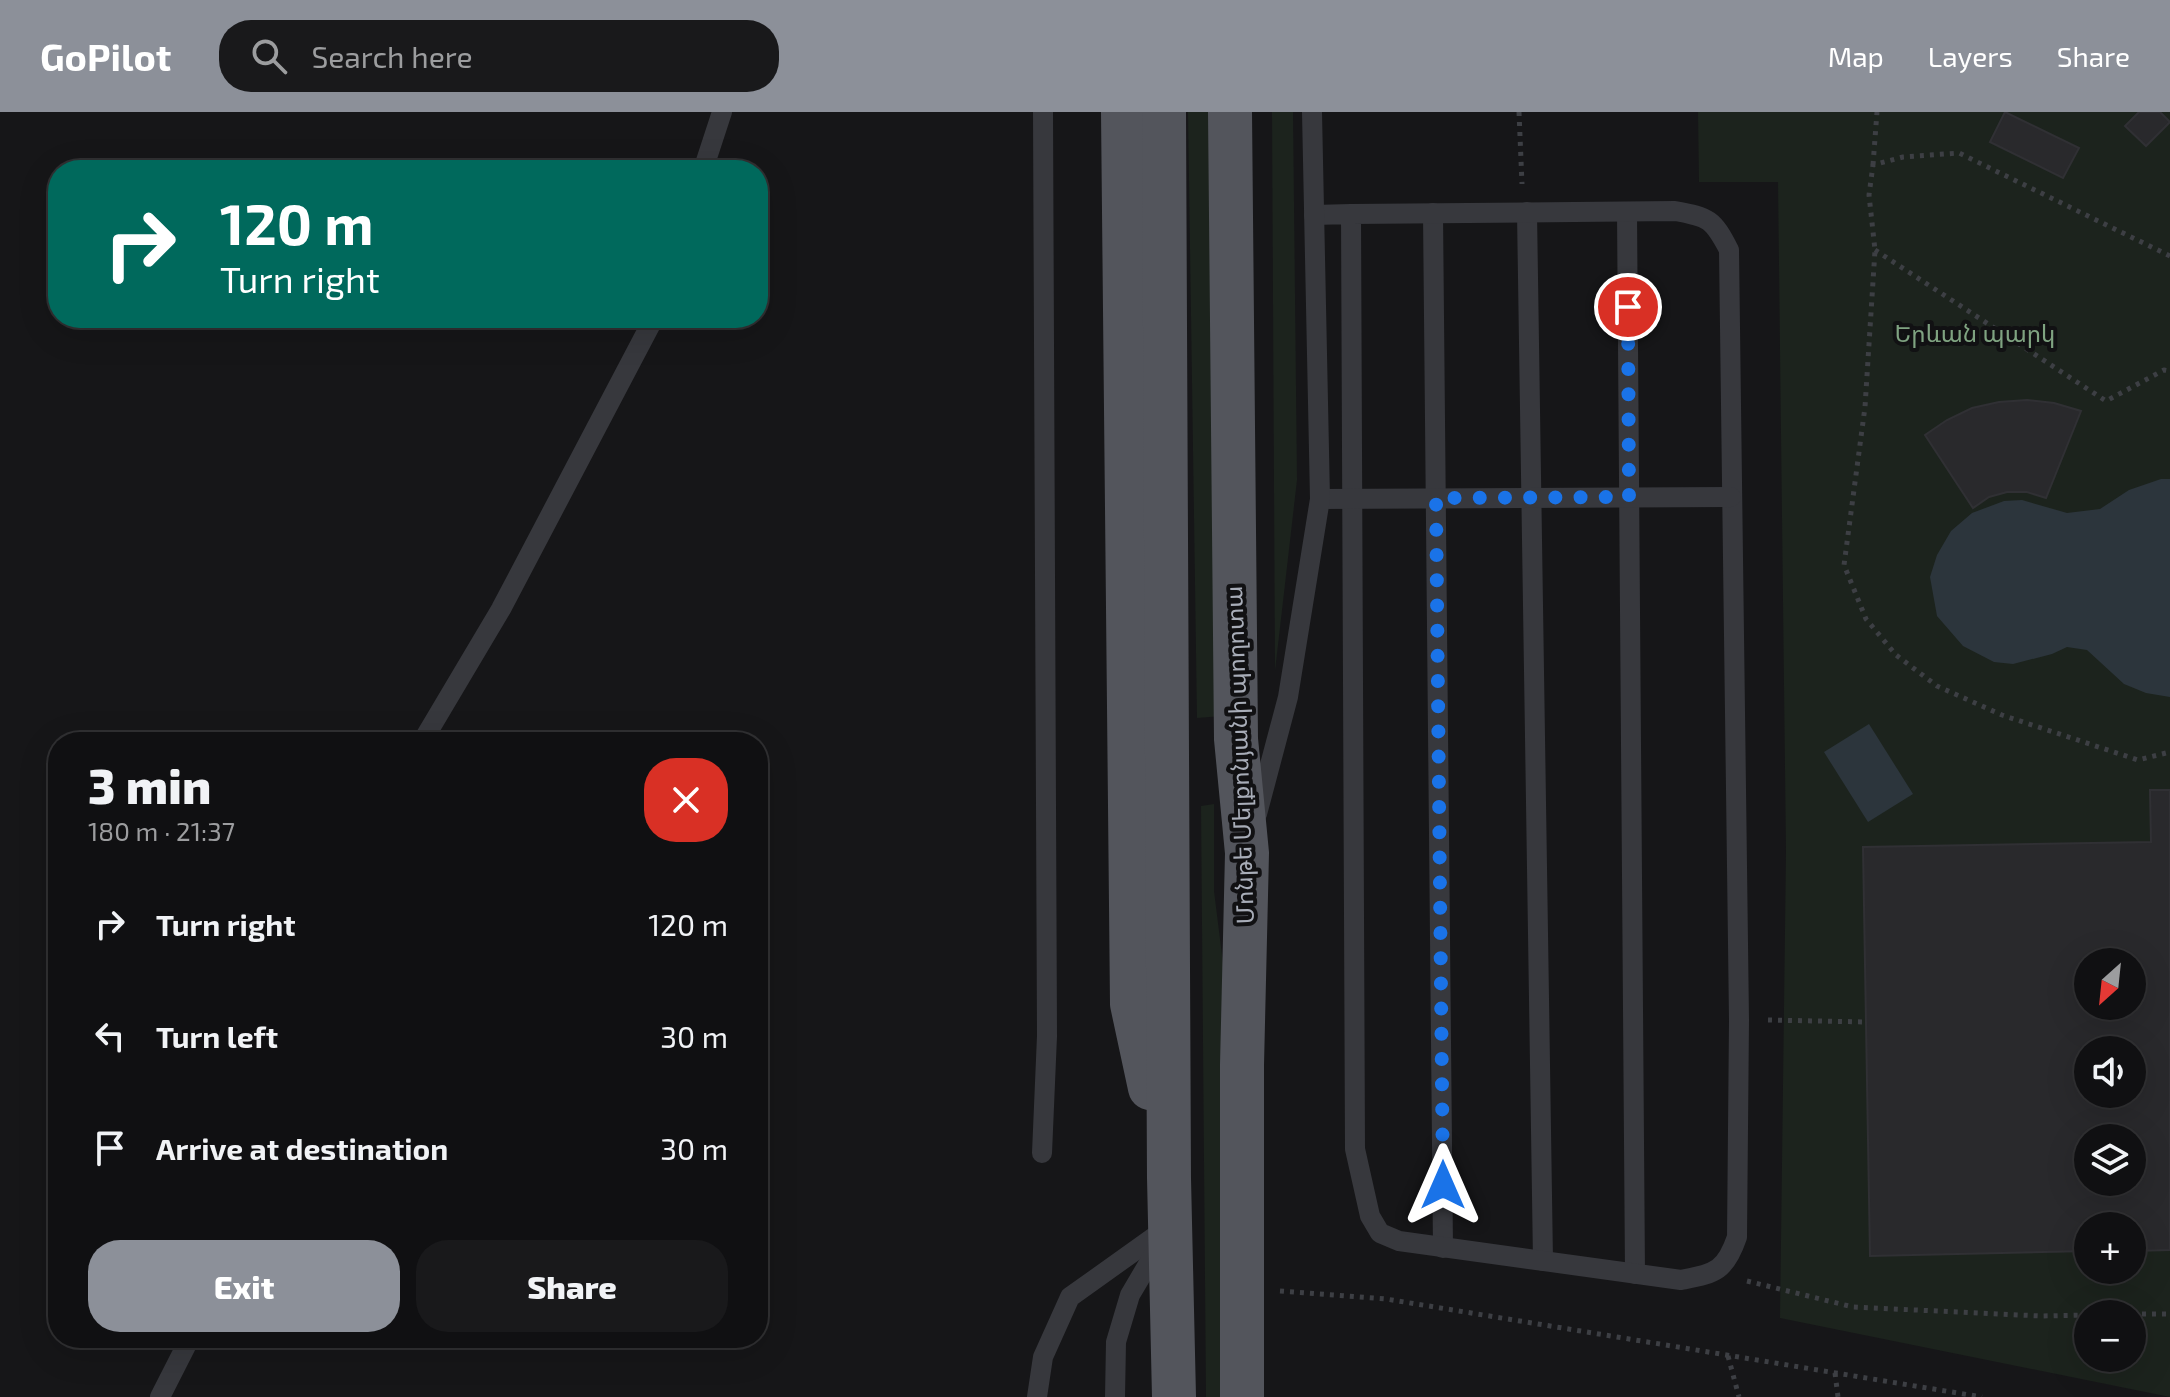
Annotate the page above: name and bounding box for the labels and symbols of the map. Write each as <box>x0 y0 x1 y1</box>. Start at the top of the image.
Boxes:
pin <box>1594 273 1662 341</box>
park label: Երևան պարկ <box>1895 318 2055 348</box>
street label: Մոնթե Մելքոնյանի պողոտա <box>1218 585 1260 925</box>
north arrow <box>2074 948 2146 1020</box>
position arrow <box>1401 1143 1485 1227</box>

